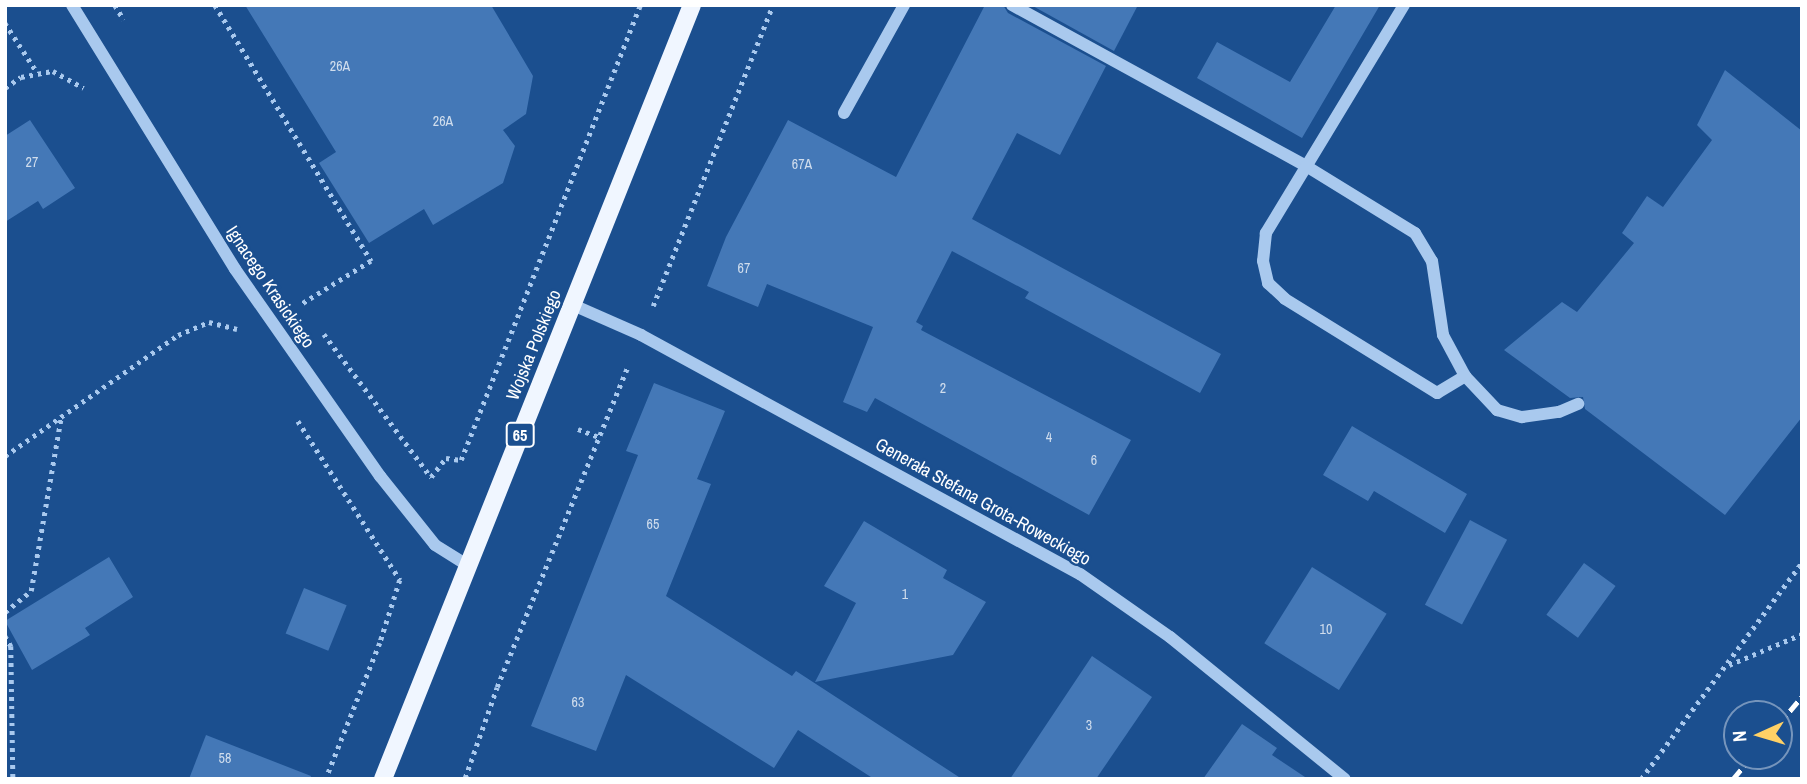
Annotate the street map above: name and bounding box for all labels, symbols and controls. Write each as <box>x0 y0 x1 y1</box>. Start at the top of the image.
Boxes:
house number: 26A <box>330 58 350 74</box>
house number: 26A <box>433 113 453 129</box>
house number: 27 <box>26 154 38 170</box>
house number: 67A <box>792 156 812 172</box>
street label: Ignacego Krasickiego <box>221 222 319 352</box>
house number: 67 <box>738 260 750 276</box>
street label: Wojska Polskiego <box>502 287 566 403</box>
house number: 2 <box>940 380 946 396</box>
road number: 65 <box>504 422 536 448</box>
house number: 4 <box>1046 429 1052 445</box>
street label: Generała Stefana Grota-Roweckiego <box>872 434 1094 570</box>
house number: 6 <box>1091 452 1097 468</box>
house number: 65 <box>647 516 659 532</box>
house number: 1 <box>902 586 908 602</box>
house number: 10 <box>1320 621 1332 637</box>
house number: 63 <box>572 694 584 710</box>
north arrow <box>1723 700 1793 770</box>
house number: 3 <box>1086 717 1092 733</box>
text: N <box>1726 730 1752 743</box>
house number: 58 <box>219 750 231 766</box>

